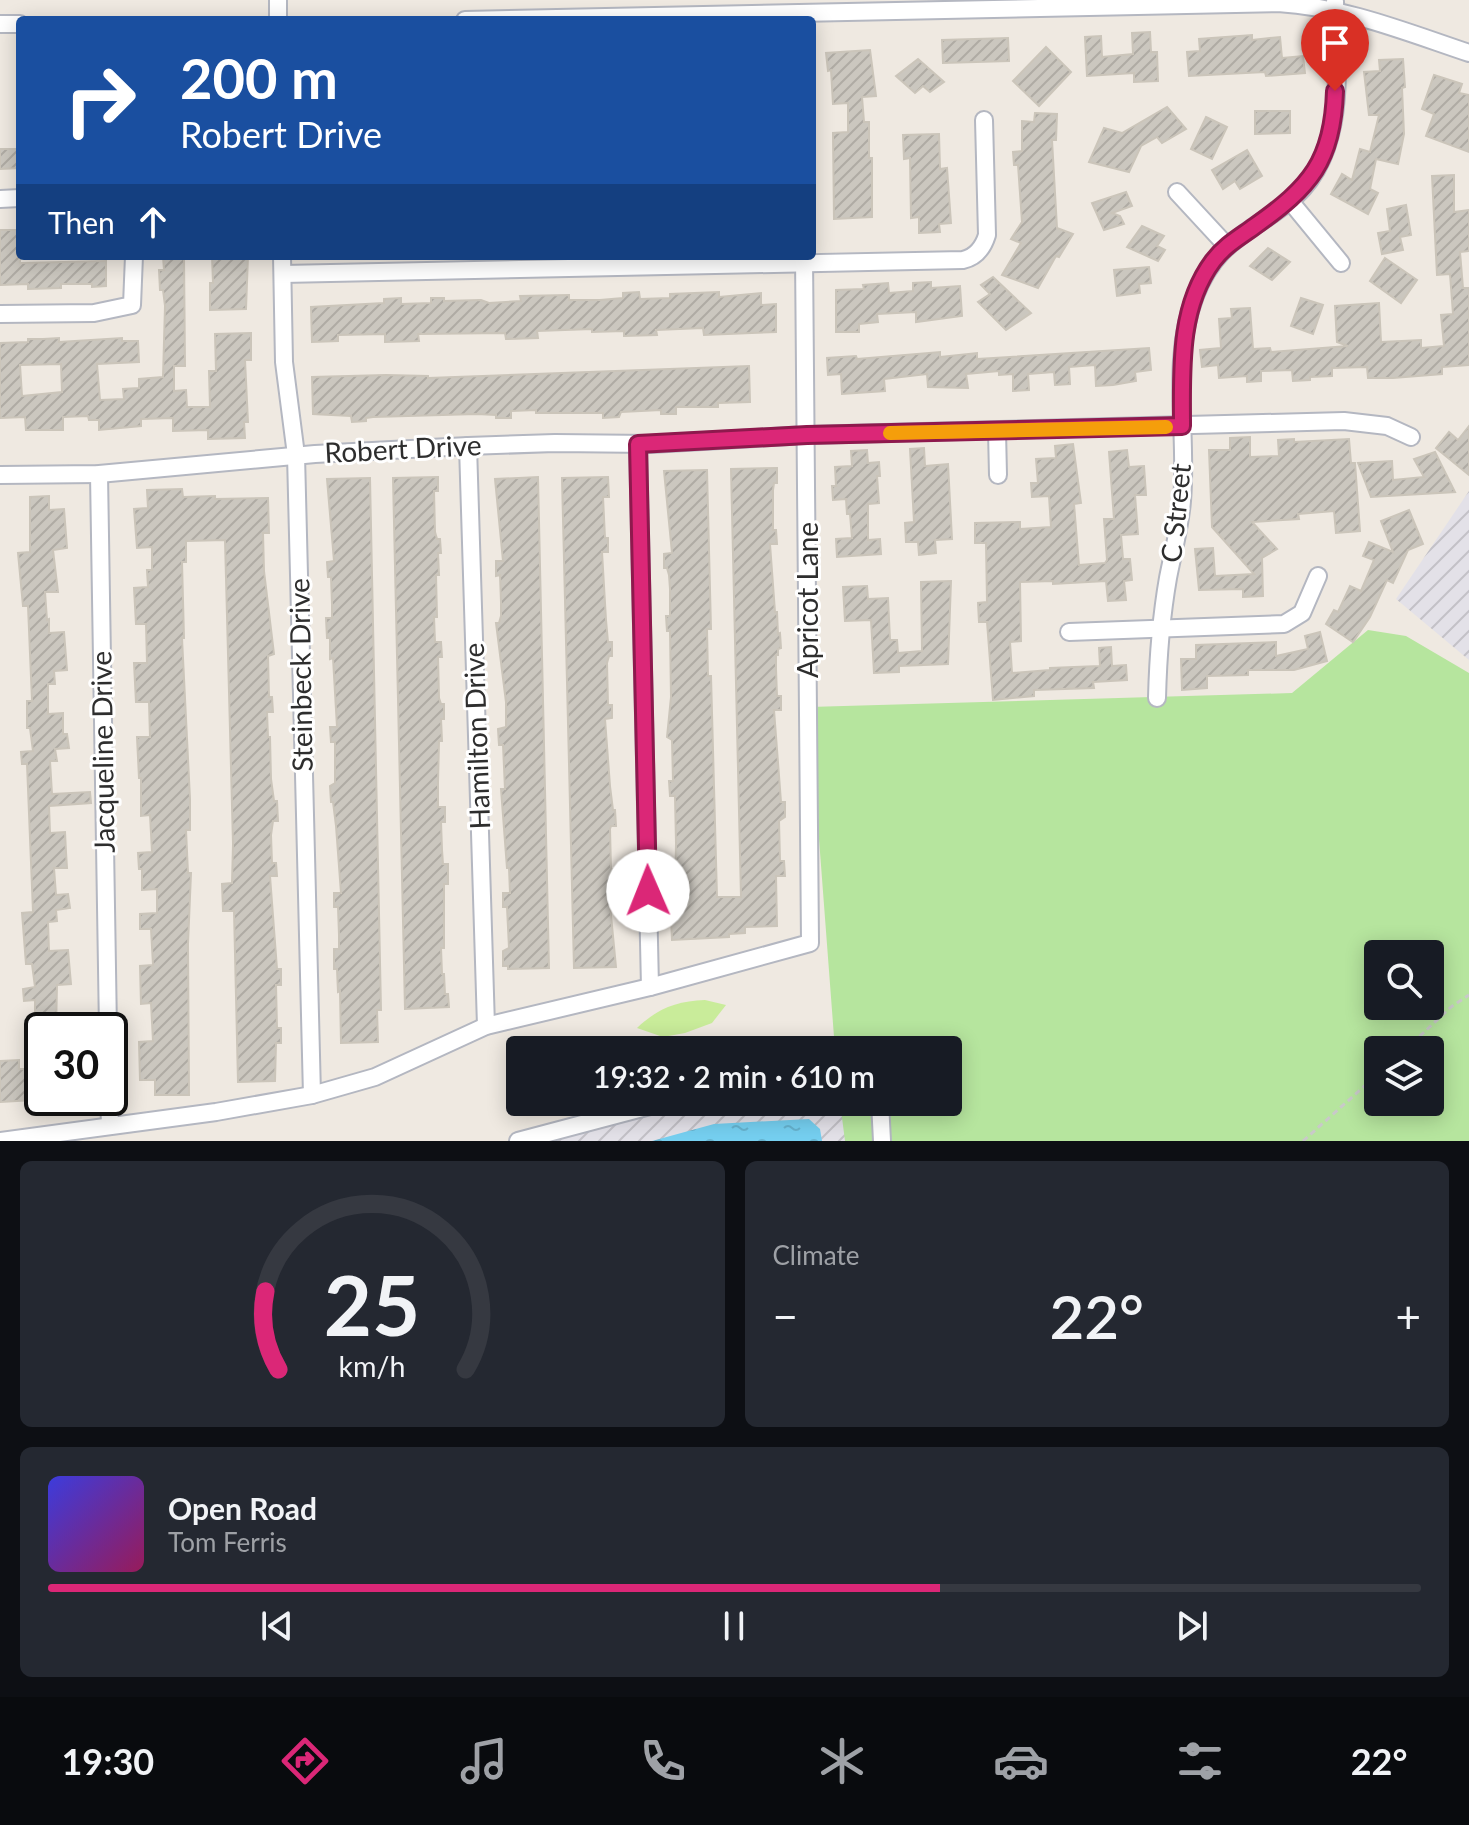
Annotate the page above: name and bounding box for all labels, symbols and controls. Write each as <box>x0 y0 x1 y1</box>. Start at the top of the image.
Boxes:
pin <box>1301 9 1369 91</box>
icon: arrive <box>1313 21 1357 65</box>
text: 200 m <box>180 44 338 111</box>
icon: right <box>48 48 152 152</box>
text: Robert Drive <box>180 112 382 156</box>
icon: ahead <box>131 200 175 244</box>
text: Then <box>48 204 115 240</box>
street label: Robert Drive <box>324 427 482 469</box>
street label: C Street <box>1153 462 1197 564</box>
street label: Apricot Lane <box>790 522 824 678</box>
street label: Steinbeck Drive <box>281 578 319 772</box>
street label: Hamilton Drive <box>456 642 496 830</box>
street label: Jacqueline Drive <box>83 651 121 853</box>
position arrow <box>606 849 690 933</box>
map controls <box>1364 940 1444 1116</box>
button: search <box>1364 940 1444 1020</box>
speed limit sign: 30 <box>24 1012 128 1116</box>
button: layers <box>1364 1036 1444 1116</box>
text: 19:32 · 2 min · 610 m <box>593 1058 875 1094</box>
text: Climate <box>773 1239 859 1271</box>
text: 25 <box>324 1254 421 1354</box>
text: 22° <box>1050 1280 1144 1352</box>
text: − <box>773 1290 798 1342</box>
text: + <box>1395 1290 1421 1342</box>
text: km/h <box>339 1349 406 1383</box>
text: Open Road <box>168 1490 317 1526</box>
text: Tom Ferris <box>168 1526 287 1558</box>
icon: previous <box>255 1604 299 1648</box>
icon: pause <box>712 1604 756 1648</box>
icon: next <box>1170 1604 1214 1648</box>
icon: directions <box>277 1733 333 1789</box>
icon: music <box>456 1733 512 1789</box>
icon: phone <box>635 1733 691 1789</box>
icon: climate <box>814 1733 870 1789</box>
icon: car <box>993 1733 1049 1789</box>
icon: filters <box>1172 1733 1228 1789</box>
text: 19:30 <box>61 1739 154 1783</box>
text: 22° <box>1351 1739 1407 1783</box>

